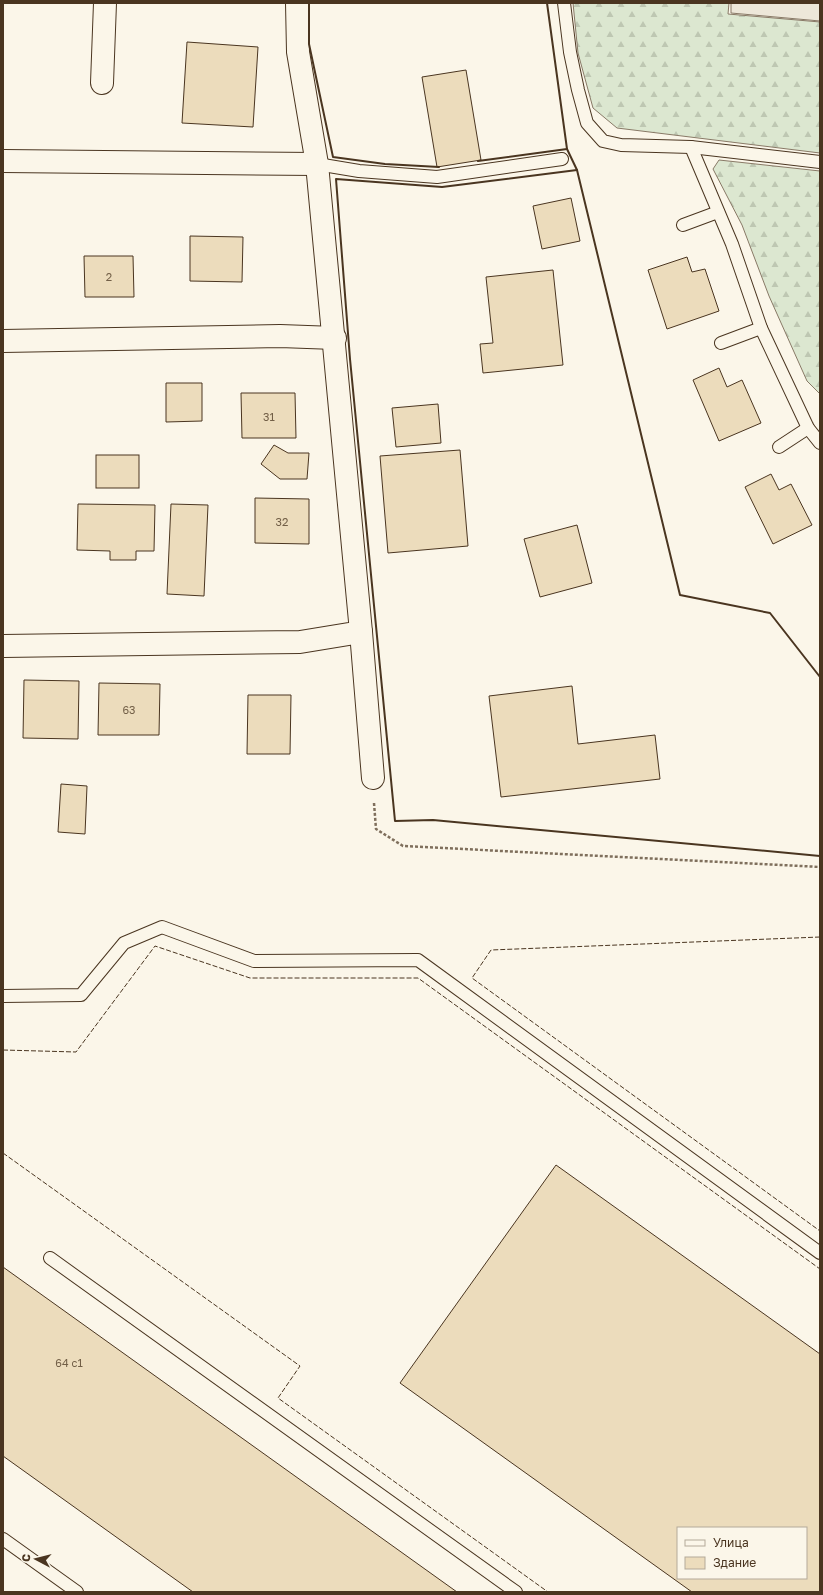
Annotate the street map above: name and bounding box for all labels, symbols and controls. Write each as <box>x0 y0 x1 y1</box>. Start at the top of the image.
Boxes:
house number: 2 <box>106 270 112 283</box>
house number: 31 <box>263 410 275 423</box>
house number: 32 <box>276 515 288 528</box>
house number: 63 <box>122 703 136 716</box>
house number: 64 с1 <box>55 1356 83 1369</box>
legend <box>677 1527 807 1579</box>
text: Улица <box>713 1535 749 1550</box>
north arrow <box>16 1539 56 1579</box>
text: С <box>19 1553 33 1562</box>
text: Здание <box>713 1555 756 1570</box>

